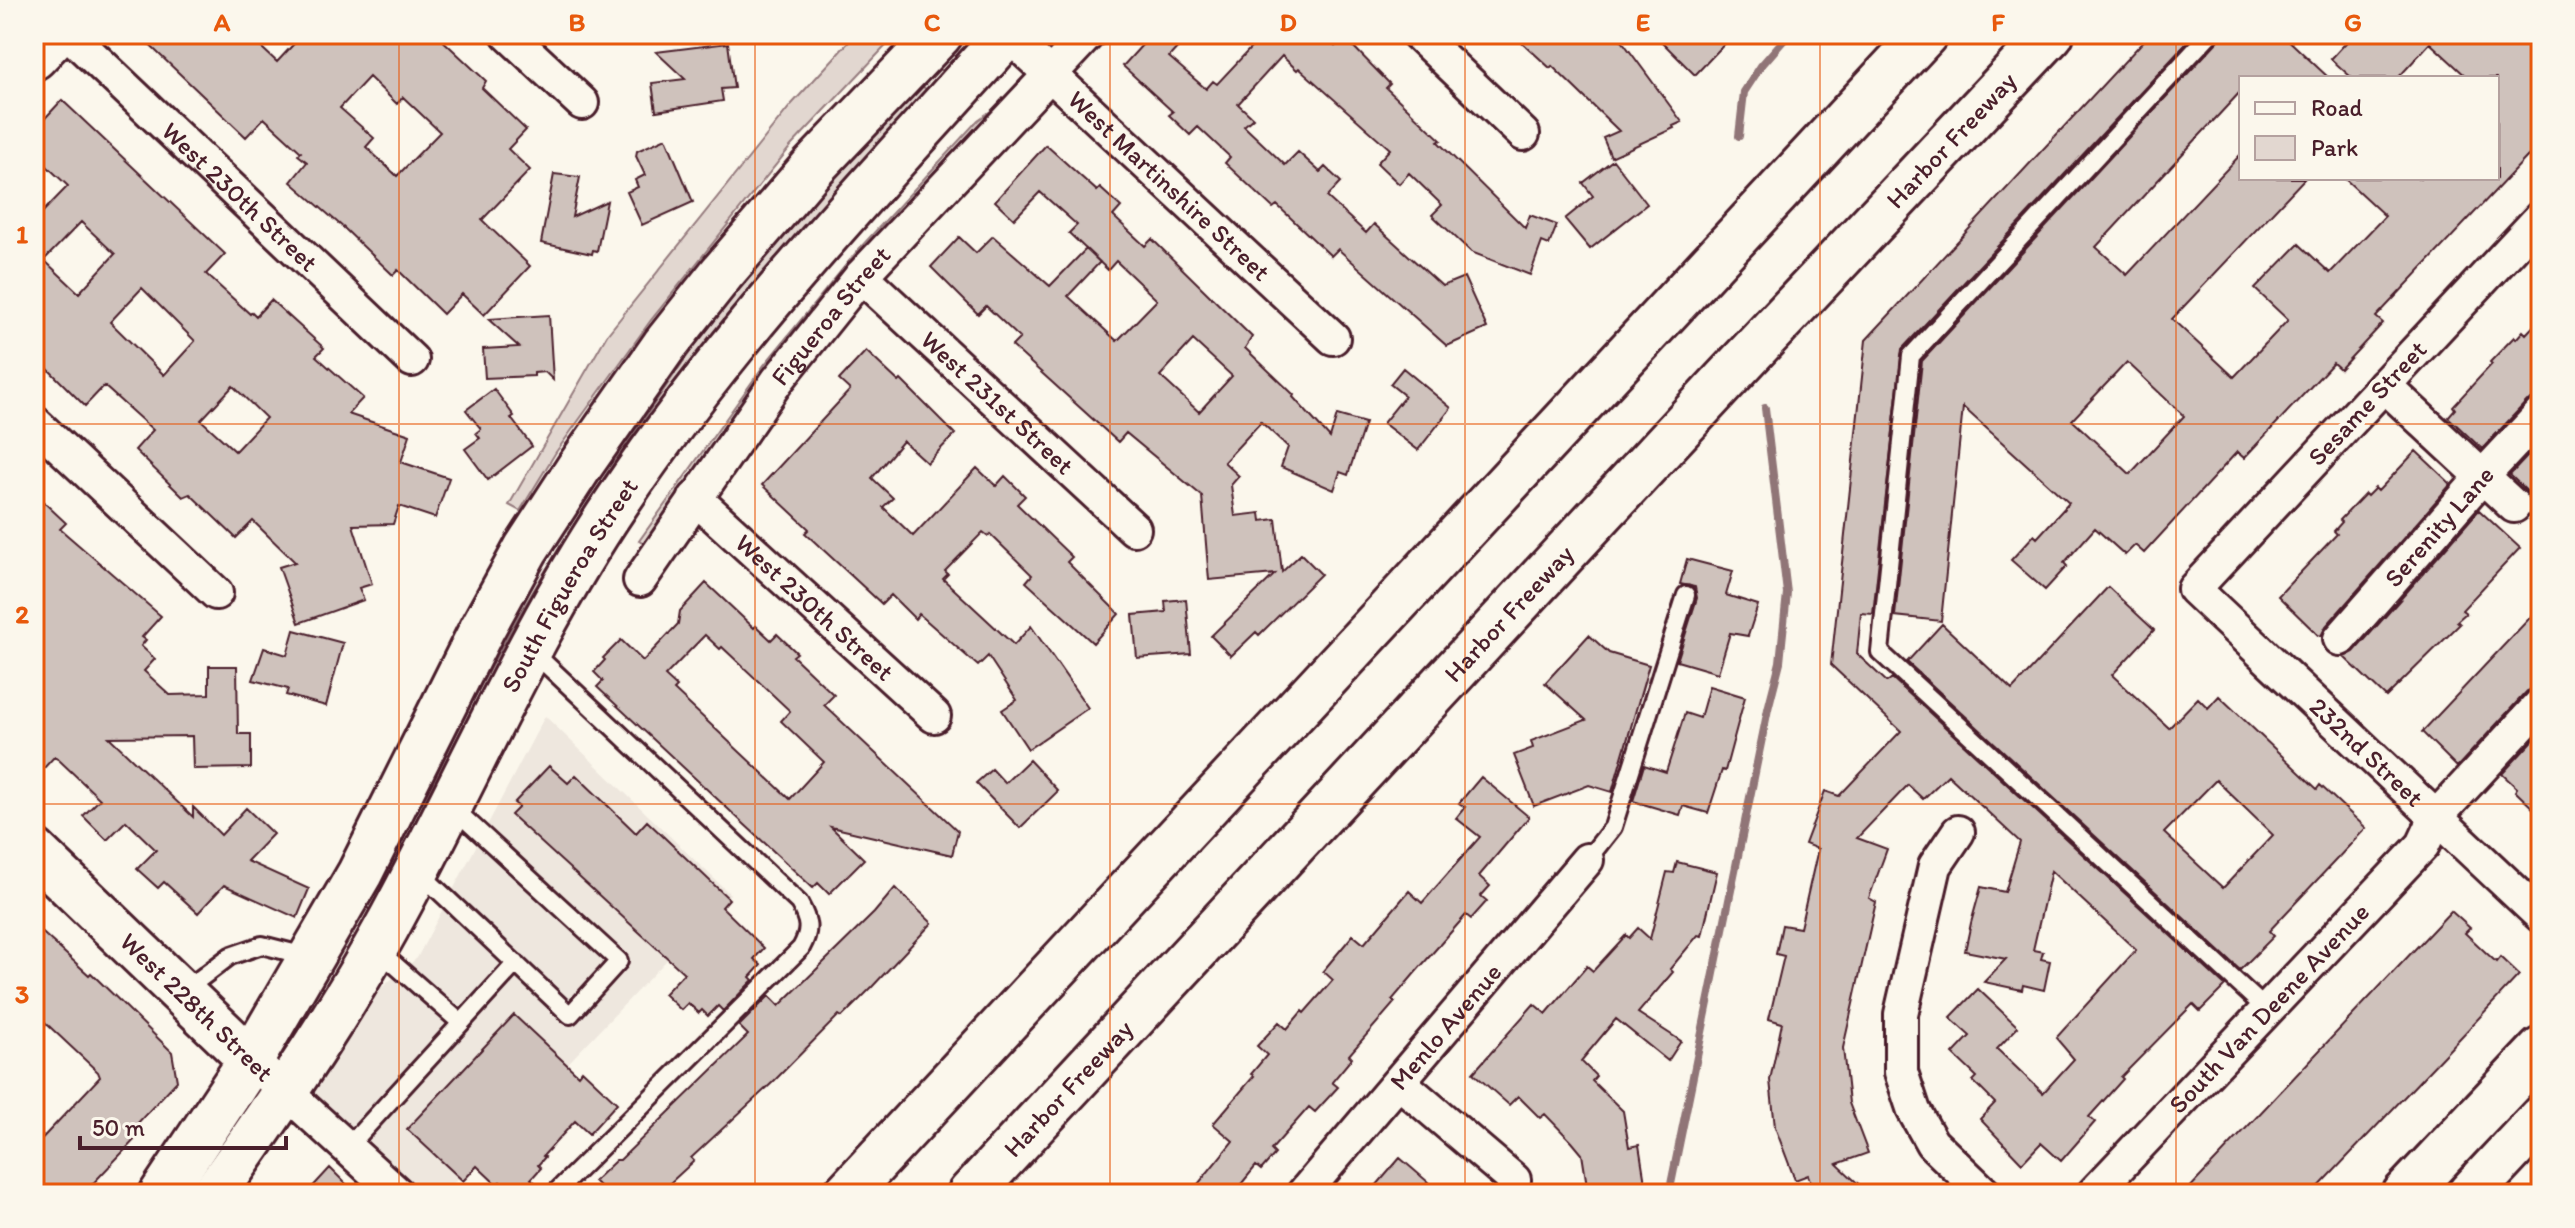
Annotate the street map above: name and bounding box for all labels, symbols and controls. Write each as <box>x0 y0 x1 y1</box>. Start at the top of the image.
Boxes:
text: A <box>213 6 231 38</box>
text: B <box>569 6 586 38</box>
text: C <box>924 6 941 38</box>
text: D <box>1279 6 1297 38</box>
text: E <box>1636 6 1650 38</box>
text: F <box>1991 6 2005 38</box>
text: G <box>2344 6 2362 38</box>
street label: Harbor Freeway <box>1879 65 2023 215</box>
legend <box>2239 76 2499 180</box>
street label: West Martinshire Street <box>1062 83 1277 288</box>
text: Road <box>2311 93 2363 122</box>
street label: West 230th Street <box>155 115 325 278</box>
text: Park <box>2311 133 2358 162</box>
text: 1 <box>16 218 28 250</box>
street label: Figueroa Street <box>764 239 897 392</box>
street label: West 231st Street <box>914 324 1081 481</box>
street label: Sesame Street <box>2301 333 2433 472</box>
street label: Serenity Lane <box>2377 459 2501 594</box>
street label: South Figueroa Street <box>494 471 645 698</box>
street label: West 230th Street <box>729 527 901 688</box>
street label: Harbor Freeway <box>1437 538 1580 689</box>
text: 2 <box>15 598 29 630</box>
street label: 232nd Street <box>2303 690 2431 813</box>
street label: South Van Deene Avenue <box>2162 896 2376 1120</box>
street label: West 228th Street <box>113 926 281 1089</box>
street label: Menlo Avenue <box>1383 956 1508 1096</box>
text: 3 <box>15 978 29 1010</box>
street label: Harbor Freeway <box>996 1013 1140 1164</box>
scale bar <box>80 1100 286 1150</box>
text: 50 m <box>92 1113 145 1142</box>

